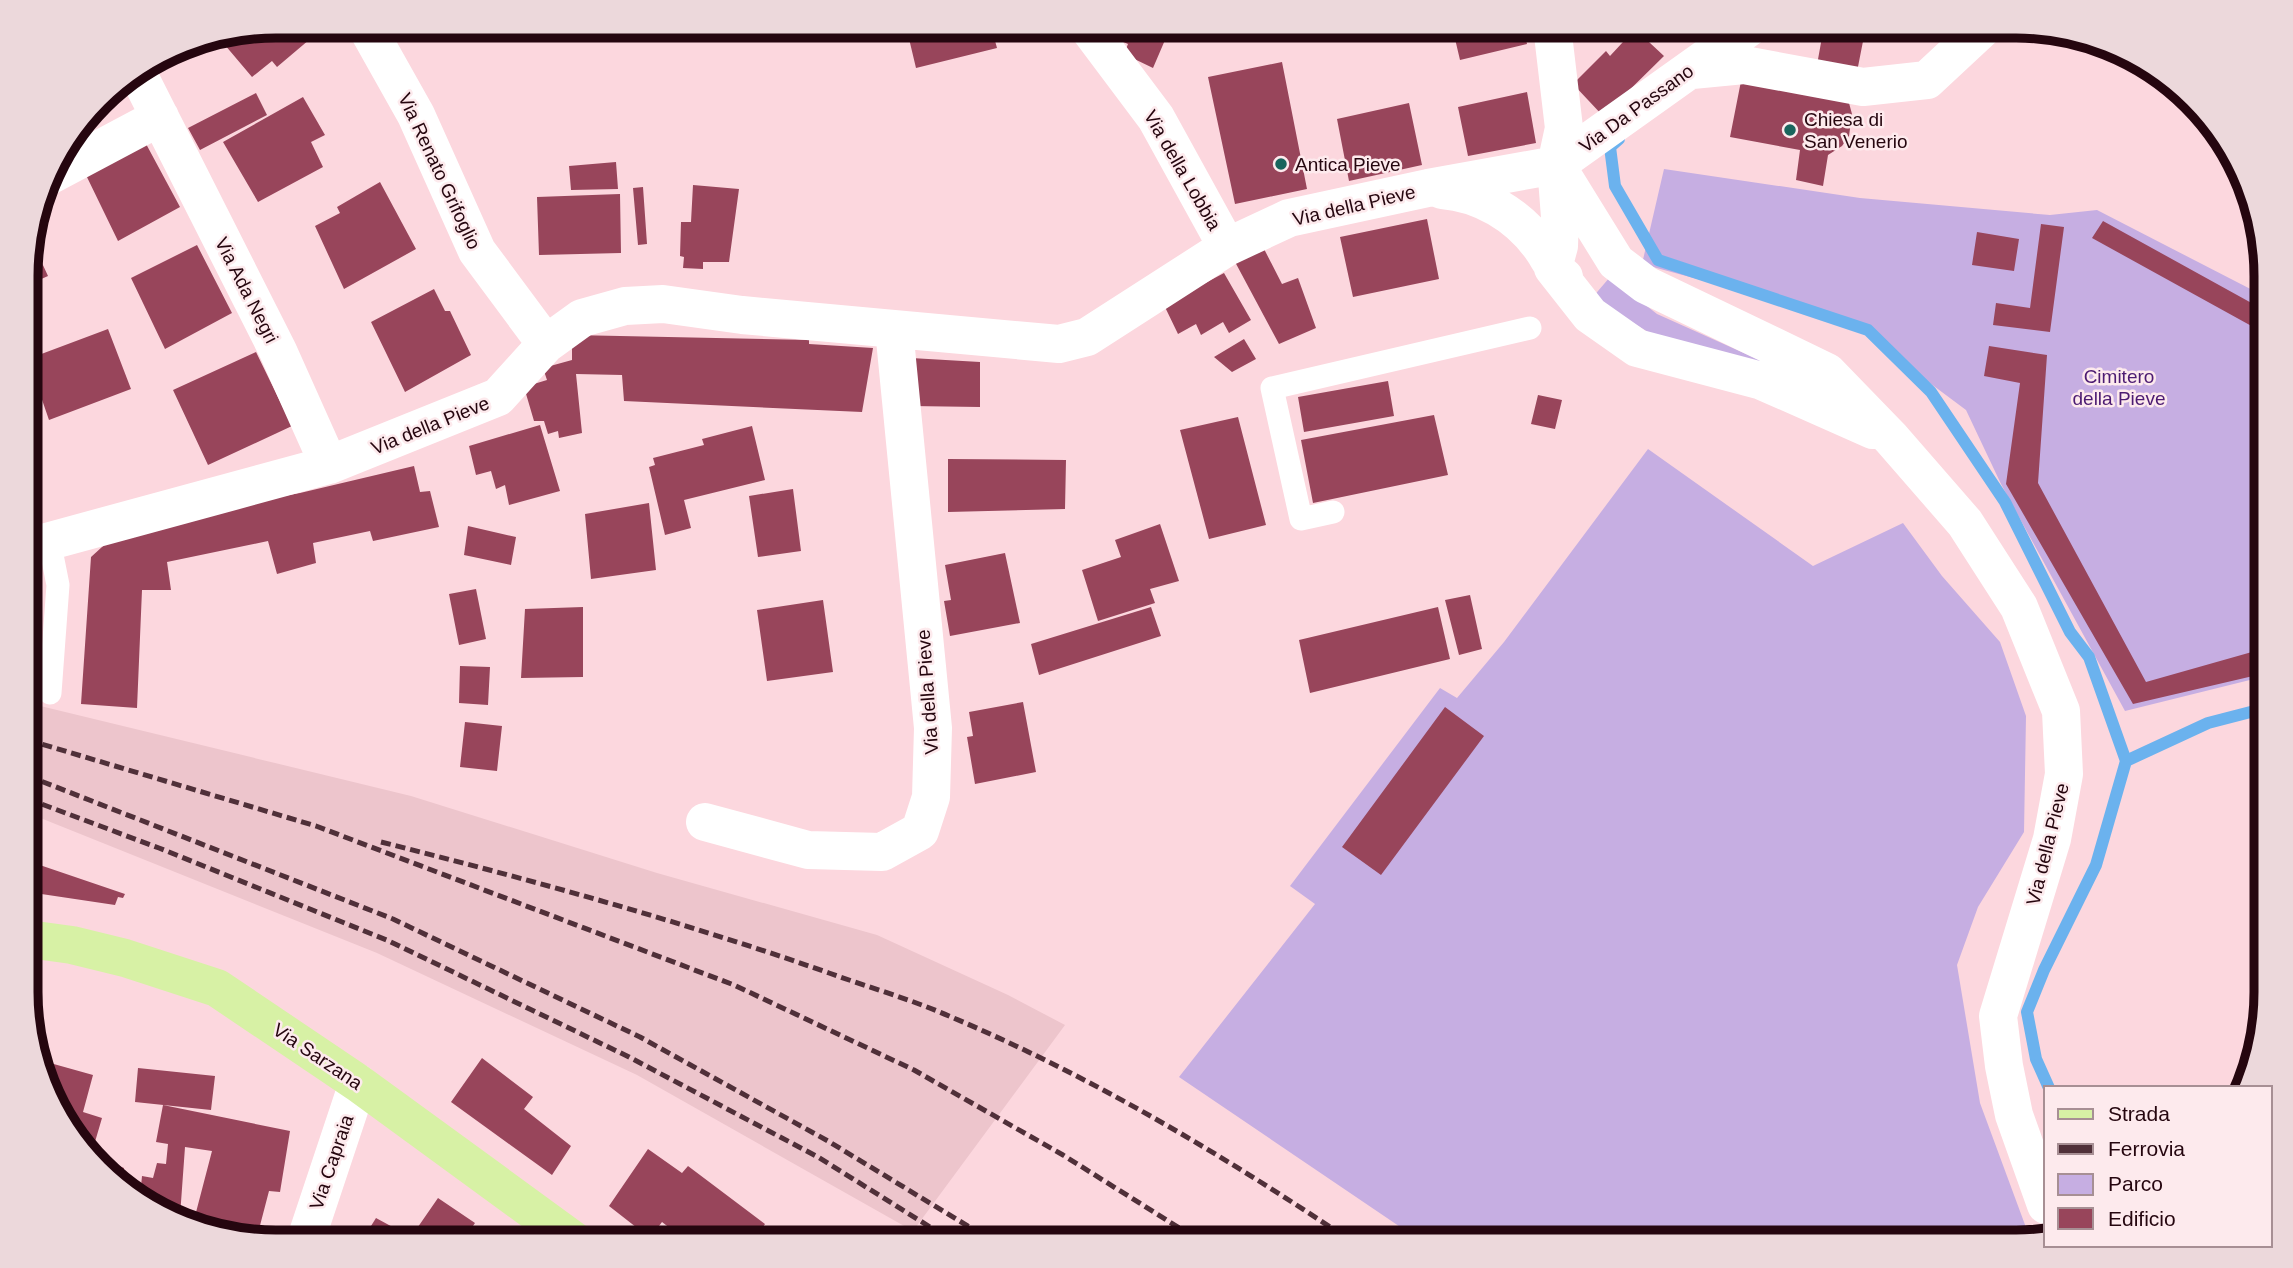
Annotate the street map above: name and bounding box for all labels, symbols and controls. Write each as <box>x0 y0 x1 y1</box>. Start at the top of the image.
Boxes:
street label: Via Da Passano <box>1575 60 1697 157</box>
street label: Via Renato Grifoglio <box>394 90 485 253</box>
street label: Via della Lobbia <box>1140 107 1226 234</box>
place label: Chiesa di San Venerio <box>1804 109 1908 152</box>
marker: Chiesa di San Venerio <box>1782 122 1798 138</box>
place label: Antica Pieve <box>1295 154 1401 175</box>
marker: Antica Pieve <box>1273 156 1289 172</box>
street label: Via della Pieve <box>1291 181 1418 230</box>
street label: Via Ada Negri <box>211 234 282 347</box>
park label: Cimitero della Pieve <box>2073 366 2165 409</box>
street label: Via della Pieve <box>368 392 492 459</box>
street label: Via della Pieve <box>913 629 942 755</box>
street label: Via della Pieve <box>2022 781 2073 907</box>
street label: Via Sarzana <box>269 1019 367 1094</box>
legend <box>2044 1086 2272 1247</box>
text: Strada <box>2108 1102 2170 1125</box>
street label: Via Capraia <box>305 1112 358 1212</box>
text: Ferrovia <box>2108 1137 2185 1160</box>
text: Parco <box>2108 1172 2163 1195</box>
text: Edificio <box>2108 1207 2176 1230</box>

